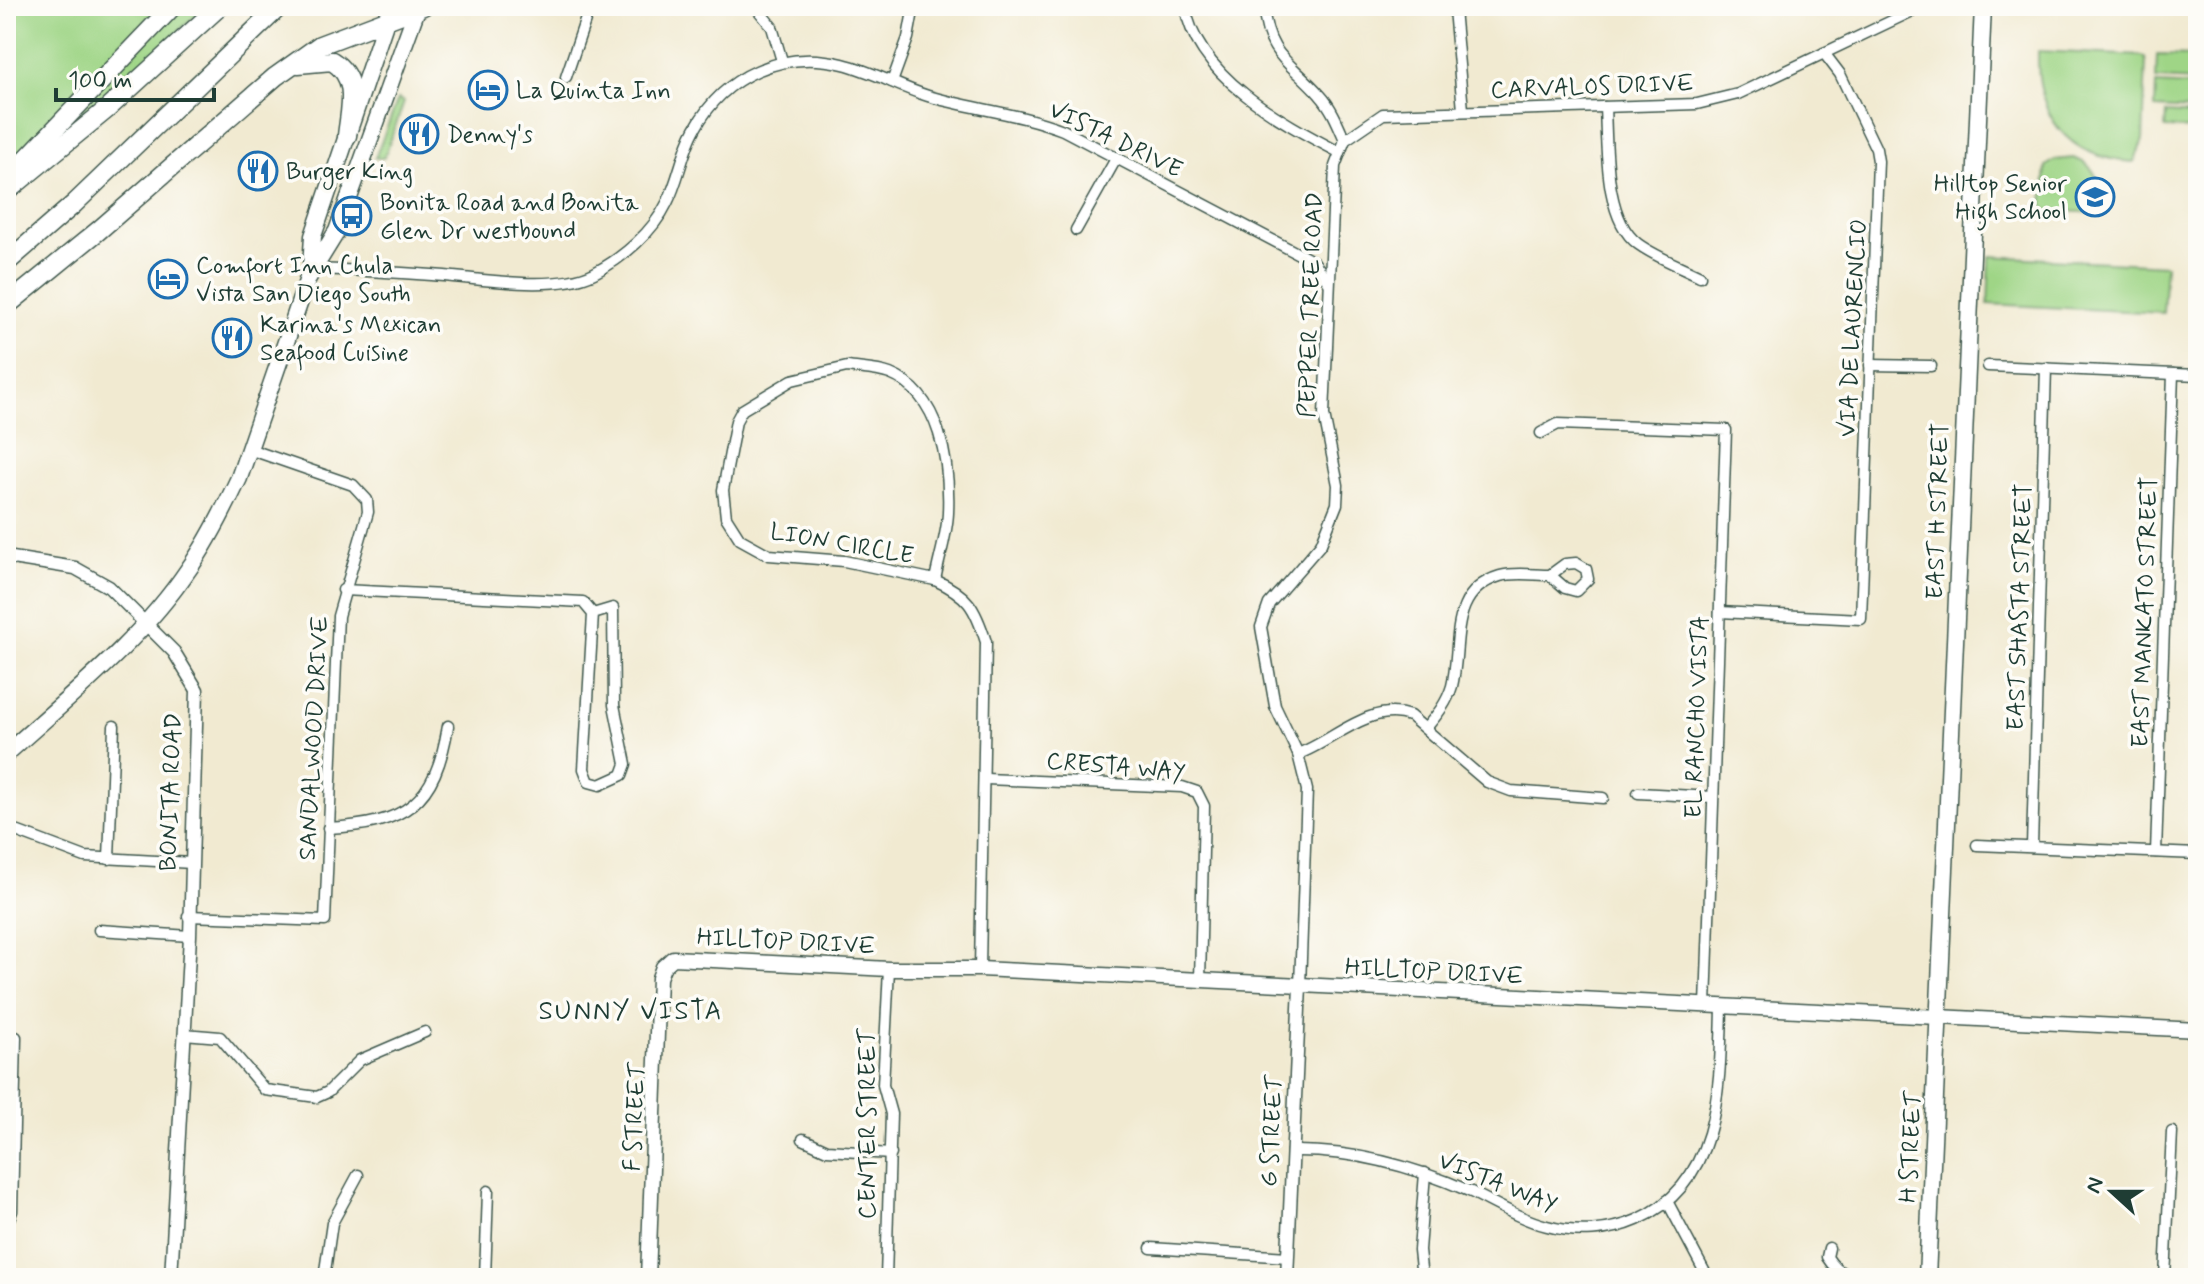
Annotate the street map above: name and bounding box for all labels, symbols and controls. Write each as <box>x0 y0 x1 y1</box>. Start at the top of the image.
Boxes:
scale bar <box>56 52 214 102</box>
text: 100 m <box>68 66 132 97</box>
street label: CARVALOS DRIVE <box>1490 68 1694 107</box>
hotel icon: La Quinta Inn <box>467 69 509 111</box>
place label: La Quinta Inn <box>516 76 671 107</box>
street label: VISTA DRIVE <box>1044 95 1187 186</box>
restaurant icon: Denny's <box>398 113 440 155</box>
place label: Denny's <box>447 120 533 151</box>
restaurant icon: Burger King <box>237 150 279 192</box>
place label: Burger King <box>286 157 413 190</box>
place label: Hilltop Senior High School <box>1934 169 2067 231</box>
school or university icon: Hilltop Senior High School <box>2074 176 2116 218</box>
place label: Bonita Road and Bonita Glen Dr westbound <box>380 188 639 247</box>
street label: PEPPER TREE ROAD <box>1292 192 1331 418</box>
bus stop icon: Bonita Road and Bonita Glen Dr westbound <box>331 195 373 237</box>
street label: VIA DE LAURENCIO <box>1832 218 1875 438</box>
place label: Comfort Inn Chula Vista San Diego South <box>196 251 411 310</box>
hotel icon: Comfort Inn Chula Vista San Diego South <box>147 258 189 300</box>
place label: Karina's Mexican Seafood Cuisine <box>260 310 441 371</box>
restaurant icon: Karina's Mexican Seafood Cuisine <box>211 317 253 359</box>
street label: EAST H STREET <box>1920 422 1957 600</box>
street label: EAST MANKATO STREET <box>2125 476 2166 748</box>
street label: EAST SHASTA STREET <box>2001 483 2040 731</box>
street label: LION CIRCLE <box>768 517 916 572</box>
street label: SANDALWOOD DRIVE <box>293 615 336 861</box>
street label: EL RANCHO VISTA <box>1678 615 1717 819</box>
street label: BONITA ROAD <box>153 712 190 872</box>
street label: CRESTA WAY <box>1045 746 1187 789</box>
street label: HILLTOP DRIVE <box>696 922 876 963</box>
street label: HILLTOP DRIVE <box>1344 952 1524 993</box>
district label: SUNNY VISTA <box>538 995 724 1029</box>
street label: CENTER STREET <box>853 1028 884 1219</box>
street label: F STREET <box>617 1061 654 1172</box>
street label: G STREET <box>1254 1074 1291 1188</box>
street label: H STREET <box>1893 1090 1930 1204</box>
street label: VISTA WAY <box>1434 1146 1561 1221</box>
north arrow <box>2072 1152 2152 1232</box>
text: N <box>2079 1174 2111 1197</box>

